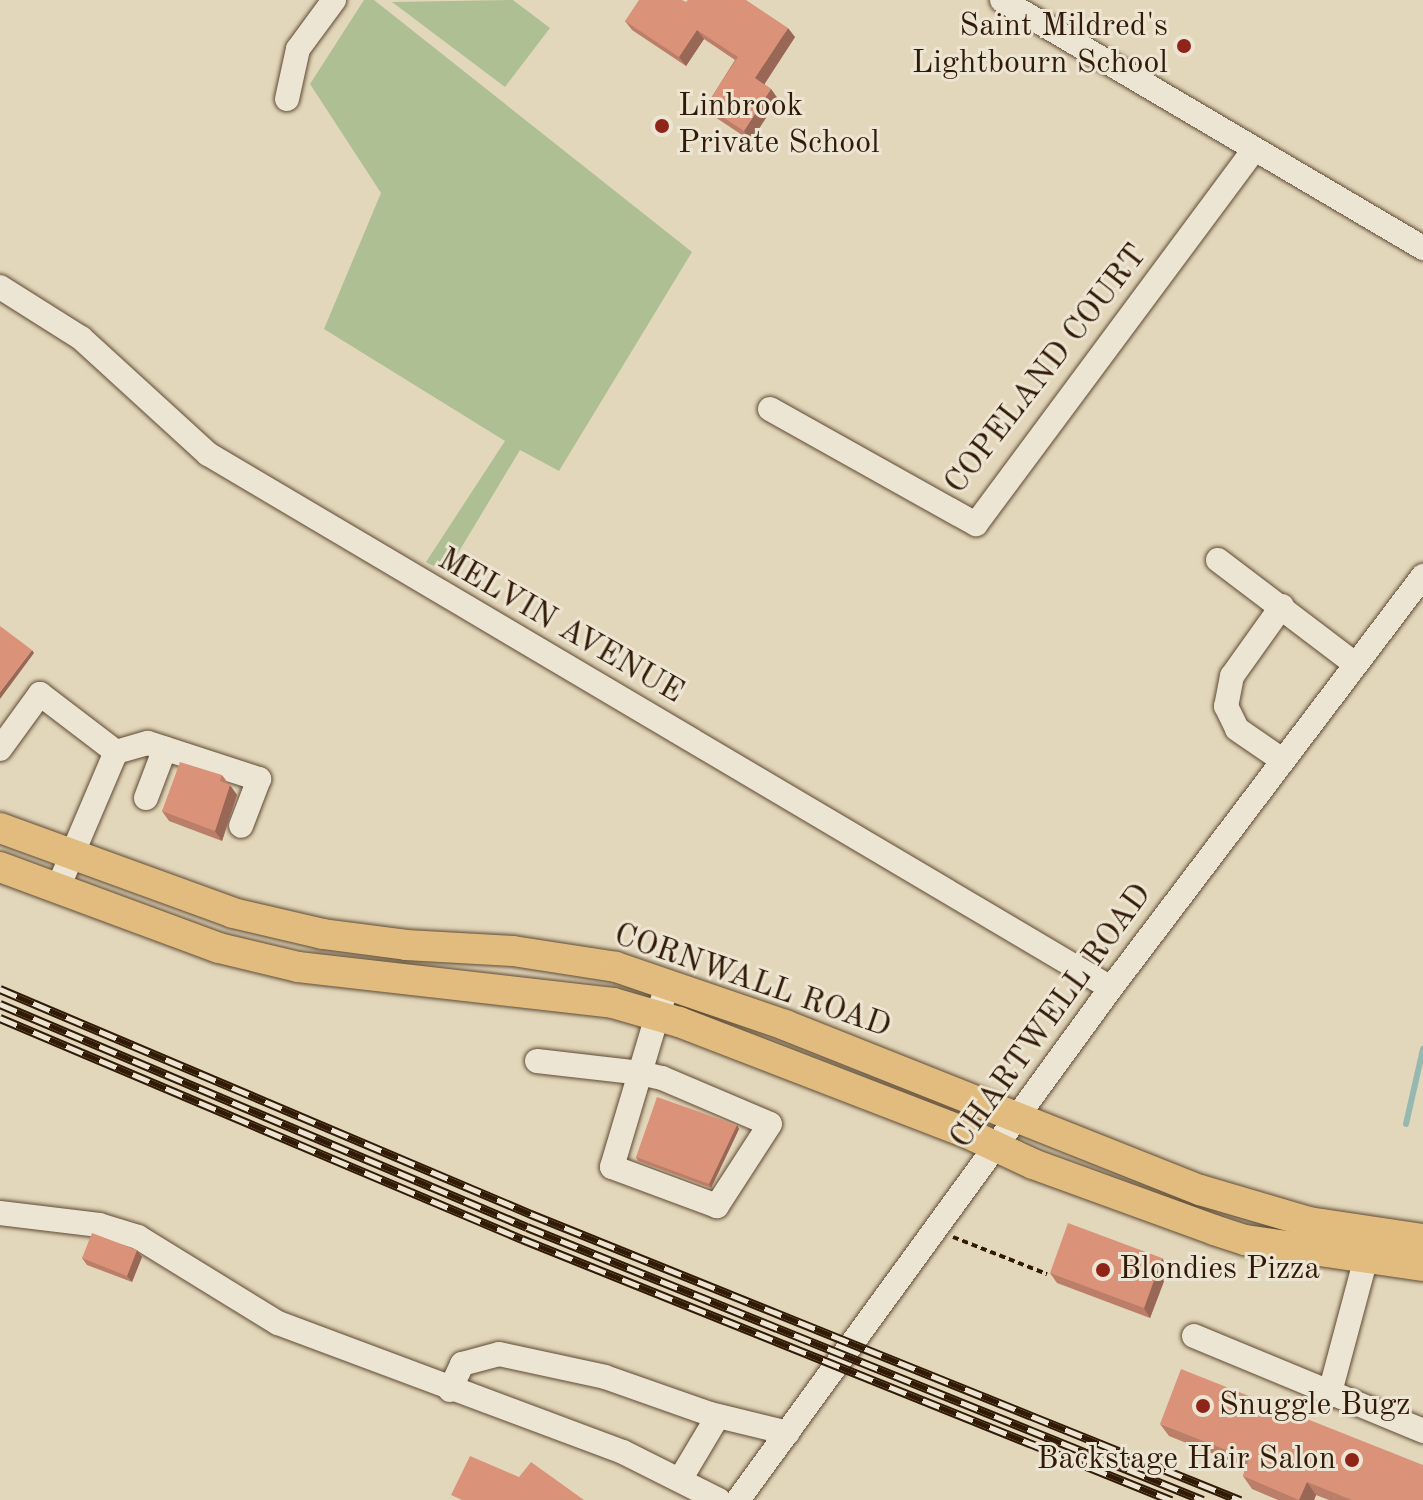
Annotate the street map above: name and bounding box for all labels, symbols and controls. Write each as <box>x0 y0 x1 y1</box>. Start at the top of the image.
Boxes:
place label: Saint Mildred's Lightbourn School <box>912 9 1168 84</box>
marker: Saint Mildred's Lightbourn School <box>1175 37 1193 55</box>
place label: Linbrook Private School <box>678 89 880 164</box>
marker: Linbrook Private School <box>653 117 671 135</box>
street label: COPELAND COURT <box>938 238 1156 502</box>
street label: MELVIN AVENUE <box>430 541 690 713</box>
street label: CHARTWELL ROAD <box>943 877 1161 1157</box>
street label: CORNWALL ROAD <box>609 917 895 1047</box>
place label: Blondies Pizza <box>1119 1251 1320 1289</box>
marker: Blondies Pizza <box>1094 1261 1112 1279</box>
place label: Snuggle Bugz <box>1219 1387 1411 1425</box>
marker: Snuggle Bugz <box>1194 1397 1212 1415</box>
place label: Backstage Hair Salon <box>1036 1441 1336 1479</box>
marker: Backstage Hair Salon <box>1343 1451 1361 1469</box>

